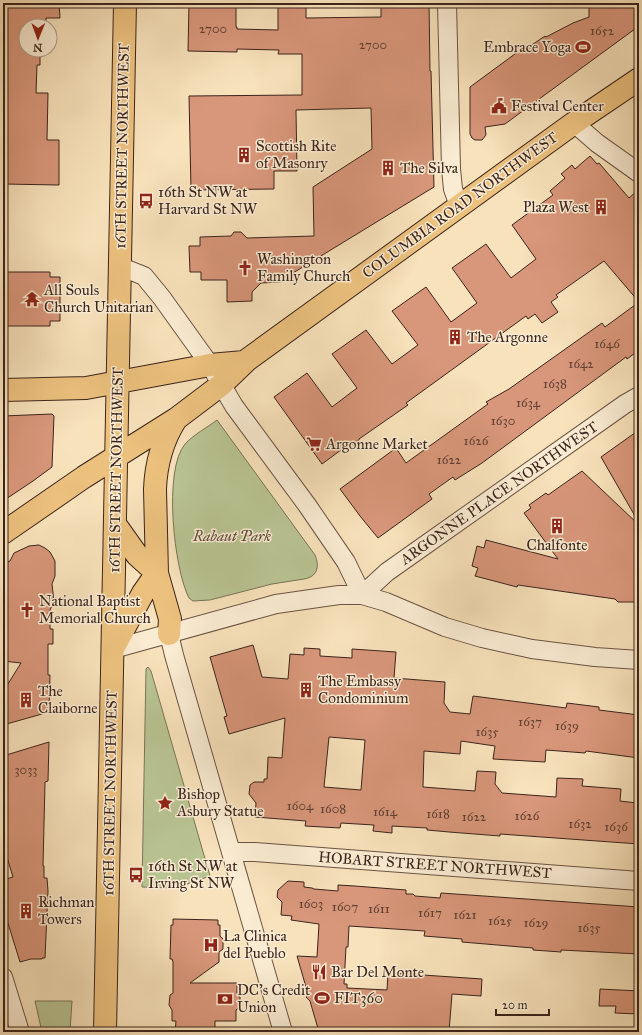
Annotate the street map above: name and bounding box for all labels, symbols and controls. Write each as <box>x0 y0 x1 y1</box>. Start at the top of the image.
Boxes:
north arrow <box>18 18 58 58</box>
house number: 2700 <box>199 21 227 37</box>
house number: 1652 <box>590 23 615 39</box>
house number: 2700 <box>359 37 387 53</box>
place label: Embrace Yoga <box>483 38 572 56</box>
sports icon: Embrace Yoga <box>574 38 592 56</box>
text: N <box>32 41 43 54</box>
street label: 16TH STREET NORTHWEST <box>111 43 133 249</box>
public building icon: Festival Center <box>490 97 508 115</box>
place label: Festival Center <box>511 97 604 115</box>
street label: COLUMBIA ROAD NORTHWEST <box>359 128 561 282</box>
place label: Scottish Rite of Masonry <box>256 137 337 172</box>
building icon: Scottish Rite of Masonry <box>235 146 253 164</box>
building icon: The Silva <box>379 159 397 177</box>
place label: The Silva <box>400 159 459 177</box>
place label: 16th St NW at Harvard St NW <box>158 183 258 218</box>
bus stop icon: 16th St NW at Harvard St NW <box>137 192 155 210</box>
place label: Plaza West <box>523 198 590 216</box>
building icon: Plaza West <box>592 198 610 216</box>
place label: Washington Family Church <box>257 250 351 285</box>
church icon: Washington Family Church <box>236 259 254 277</box>
place label: All Souls Church Unitarian <box>43 281 153 316</box>
temple icon: All Souls Church Unitarian <box>23 290 41 308</box>
building icon: The Argonne <box>446 328 464 346</box>
place label: The Argonne <box>467 328 548 346</box>
house number: 1646 <box>594 336 620 352</box>
house number: 1642 <box>568 356 594 372</box>
street label: 16TH STREET NORTHWEST <box>105 367 127 573</box>
house number: 1638 <box>543 376 567 392</box>
house number: 1634 <box>516 395 541 411</box>
house number: 1630 <box>491 413 515 429</box>
street label: ARGONNE PLACE NORTHWEST <box>396 418 601 569</box>
house number: 1626 <box>464 433 489 449</box>
supermarket icon: Argonne Market <box>305 435 323 453</box>
place label: Argonne Market <box>325 435 428 453</box>
house number: 1622 <box>437 452 462 468</box>
building icon: Chalfonte <box>548 517 566 535</box>
park label: Rabaut Park <box>192 527 271 545</box>
place label: Chalfonte <box>526 536 588 554</box>
place label: National Baptist Memorial Church <box>39 592 151 627</box>
church icon: National Baptist Memorial Church <box>18 601 36 619</box>
place label: The Embassy Condominium <box>318 672 409 707</box>
building icon: The Embassy Condominium <box>297 681 315 699</box>
place label: The Claiborne <box>38 682 98 717</box>
street label: 16TH STREET NORTHWEST <box>99 690 121 896</box>
building icon: The Claiborne <box>17 691 35 709</box>
house number: 1637 <box>518 714 542 730</box>
house number: 1639 <box>555 718 579 734</box>
house number: 1635 <box>475 724 499 740</box>
house number: 3033 <box>14 762 38 778</box>
place label: Bishop Asbury Statue <box>176 785 264 820</box>
place icon: Bishop Asbury Statue <box>156 794 174 812</box>
house number: 1604 <box>287 798 314 814</box>
house number: 1608 <box>320 801 346 817</box>
house number: 1614 <box>373 804 398 820</box>
house number: 1618 <box>426 806 450 822</box>
house number: 1626 <box>515 808 540 824</box>
house number: 1622 <box>462 809 487 825</box>
house number: 1632 <box>568 816 592 832</box>
house number: 1636 <box>604 819 628 835</box>
street label: HOBART STREET NORTHWEST <box>318 848 552 882</box>
place label: 16th St NW at Irving St NW <box>148 857 238 892</box>
bus stop icon: 16th St NW at Irving St NW <box>127 866 145 884</box>
place label: Richman Towers <box>38 893 94 928</box>
house number: 1603 <box>299 896 323 912</box>
house number: 1607 <box>332 899 358 915</box>
house number: 1611 <box>368 901 390 917</box>
building icon: Richman Towers <box>17 902 35 920</box>
house number: 1617 <box>418 905 442 921</box>
house number: 1621 <box>453 907 477 923</box>
house number: 1625 <box>488 913 512 929</box>
house number: 1629 <box>523 915 549 931</box>
house number: 1635 <box>577 920 601 936</box>
place label: La Clinica del Pueblo <box>223 927 288 962</box>
hospital icon: La Clinica del Pueblo <box>202 936 220 954</box>
restaurant icon: Bar Del Monte <box>310 963 328 981</box>
place label: Bar Del Monte <box>331 963 424 981</box>
place label: DC's Credit Union <box>237 981 311 1016</box>
sports icon: FIT360 <box>313 989 331 1007</box>
place label: FIT360 <box>334 989 383 1007</box>
bank icon: DC's Credit Union <box>216 990 234 1008</box>
scale bar <box>496 991 549 1017</box>
text: 20 m <box>502 998 528 1012</box>

